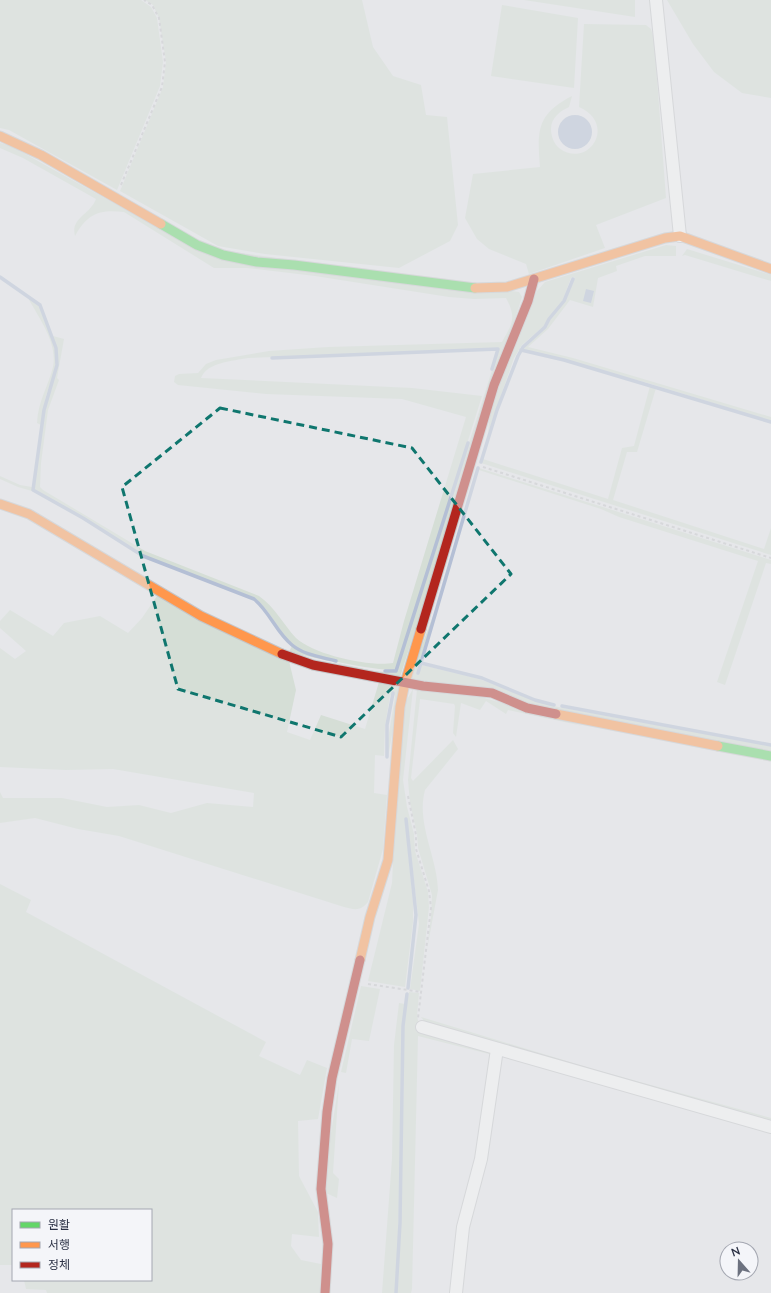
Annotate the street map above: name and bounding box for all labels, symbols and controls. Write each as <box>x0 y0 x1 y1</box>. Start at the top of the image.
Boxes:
legend <box>12 1209 152 1281</box>
text: 원활 <box>48 1217 70 1232</box>
text: 서행 <box>48 1237 70 1252</box>
north arrow <box>719 1241 759 1281</box>
text: N <box>729 1244 742 1259</box>
text: 정체 <box>48 1257 70 1272</box>

